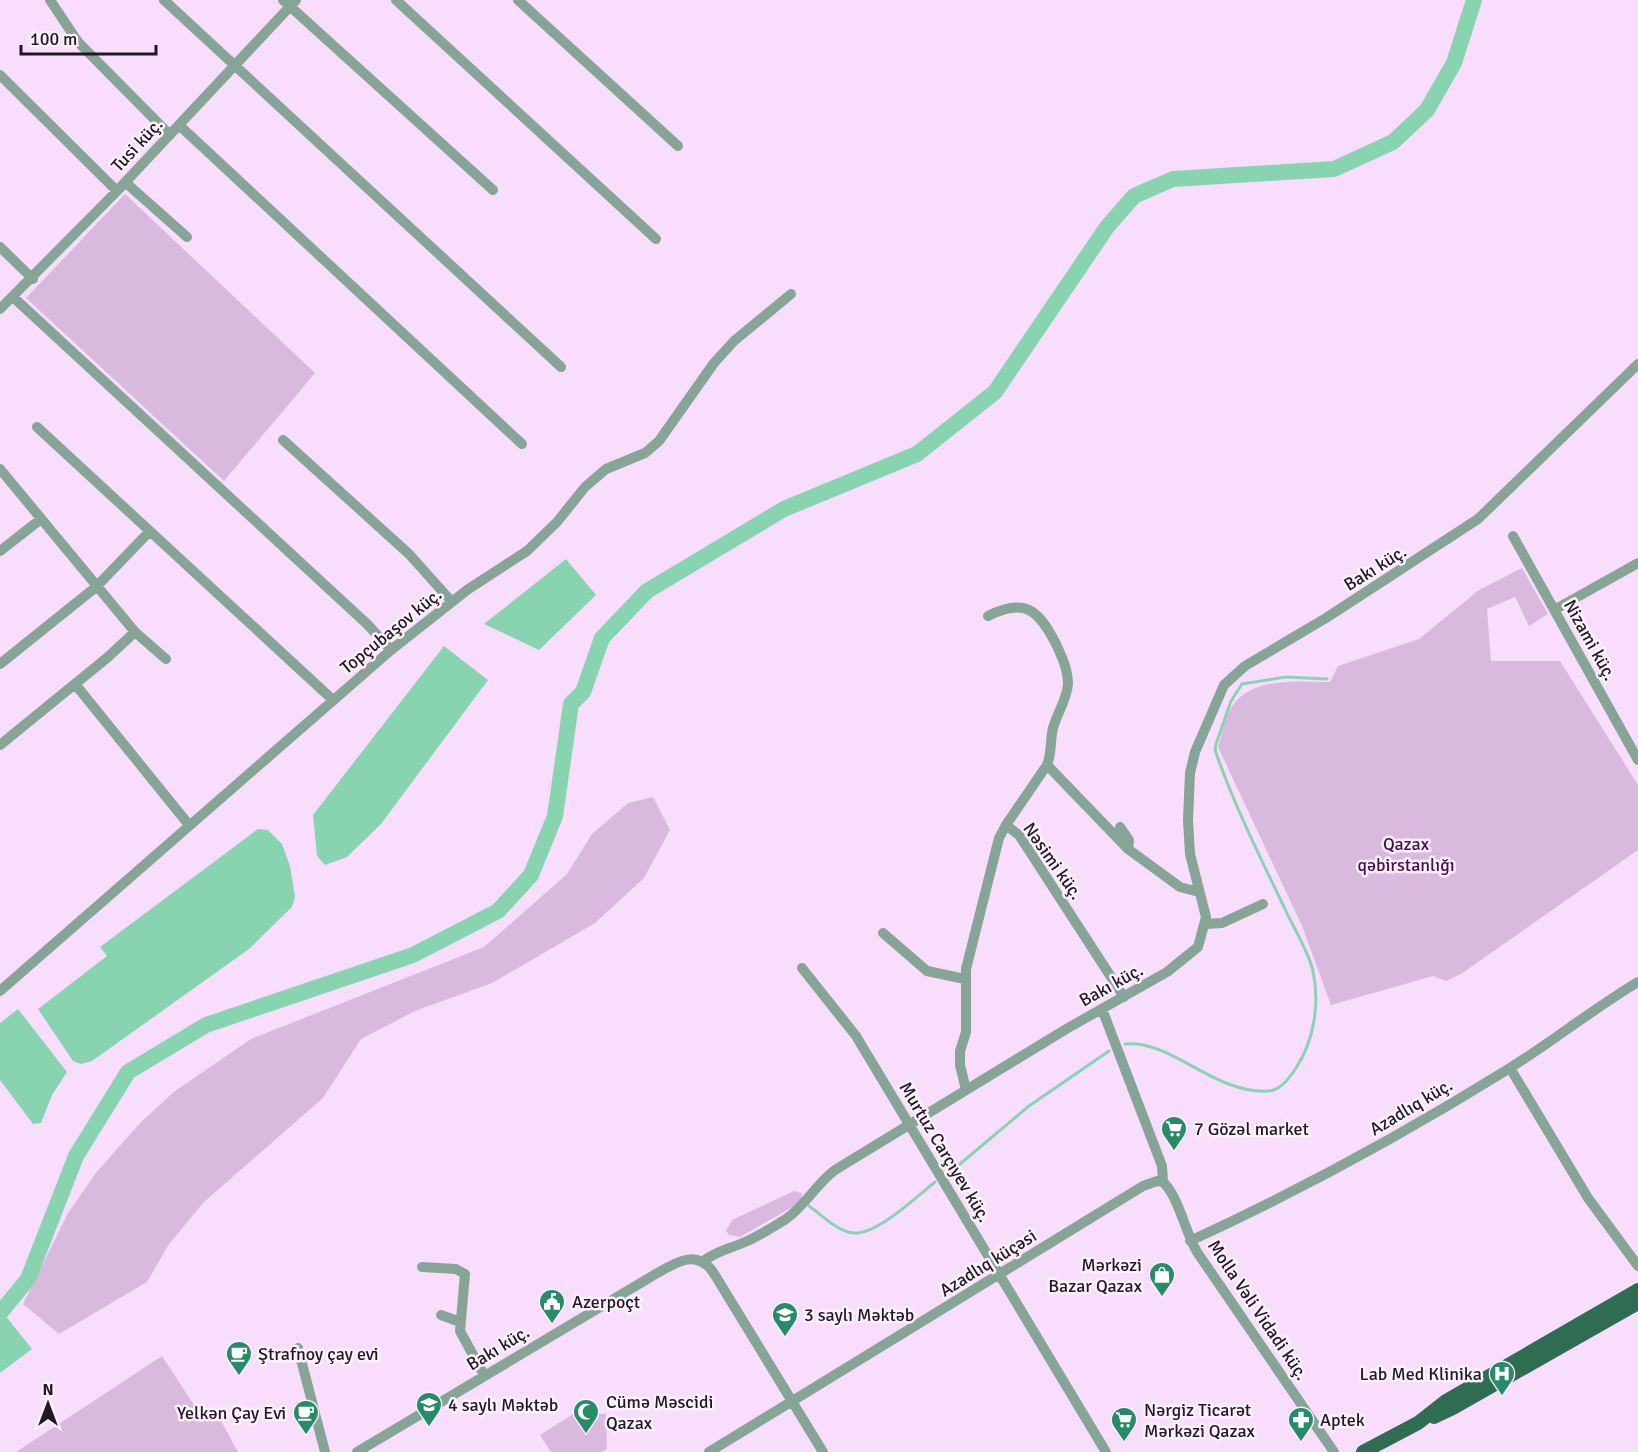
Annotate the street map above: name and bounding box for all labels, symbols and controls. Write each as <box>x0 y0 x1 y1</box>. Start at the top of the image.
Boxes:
scale bar <box>21 18 156 56</box>
text: 100 m <box>30 28 77 50</box>
street label: Tusi küç. <box>107 113 167 177</box>
street label: Bakı küç. <box>1340 540 1410 596</box>
street label: Topçubaşov küç. <box>336 583 446 679</box>
street label: Nizami küç. <box>1559 596 1621 684</box>
street label: Nəsimi küç. <box>1018 818 1088 904</box>
park label: Qazax qəbirstanlığı <box>1357 833 1455 876</box>
street label: Bakı küç. <box>1075 959 1147 1011</box>
street label: Azadlıq küç. <box>1365 1074 1457 1140</box>
street label: Murtuz Carçıyev küç. <box>894 1078 996 1226</box>
supermarket icon: 7 Gözəl market <box>1159 1114 1189 1152</box>
place label: 7 Gözəl market <box>1194 1118 1309 1140</box>
street label: Azadlıq küçəsi <box>936 1225 1040 1301</box>
street label: Molla Vəli Vidadi küç. <box>1203 1236 1313 1384</box>
place label: Mərkəzi Bazar Qazax <box>1048 1254 1143 1297</box>
shop icon: Mərkəzi Bazar Qazax <box>1147 1260 1177 1298</box>
public building icon: Azerpoçt <box>537 1287 567 1325</box>
place label: Azerpoçt <box>572 1291 640 1313</box>
school or university icon: 3 saylı Məktəb <box>770 1300 800 1338</box>
place label: 3 saylı Məktəb <box>804 1304 914 1326</box>
street label: Bakı küç. <box>463 1321 533 1375</box>
cafe icon: Ştrafnoy çay evi <box>224 1339 254 1377</box>
place label: Ştrafnoy çay evi <box>258 1343 379 1365</box>
hospital icon: Lab Med Klinika <box>1487 1359 1517 1397</box>
place label: Lab Med Klinika <box>1360 1363 1482 1385</box>
north arrow <box>18 1374 78 1434</box>
text: N <box>42 1380 54 1400</box>
school or university icon: 4 saylı Məktəb <box>414 1390 444 1428</box>
place label: Cümə Məscidi Qazax <box>606 1391 713 1434</box>
place label: 4 saylı Məktəb <box>448 1394 558 1416</box>
mosque icon: Cümə Məscidi Qazax <box>571 1397 601 1435</box>
cafe icon: Yelkən Çay Evi <box>291 1398 321 1436</box>
place label: Nərgiz Ticarət Mərkəzi Qazax <box>1144 1399 1256 1442</box>
place label: Yelkən Çay Evi <box>177 1402 286 1424</box>
supermarket icon: Nərgiz Ticarət Mərkəzi Qazax <box>1109 1405 1139 1443</box>
pharmacy icon: Aptek <box>1286 1405 1316 1443</box>
place label: Aptek <box>1320 1409 1365 1431</box>

